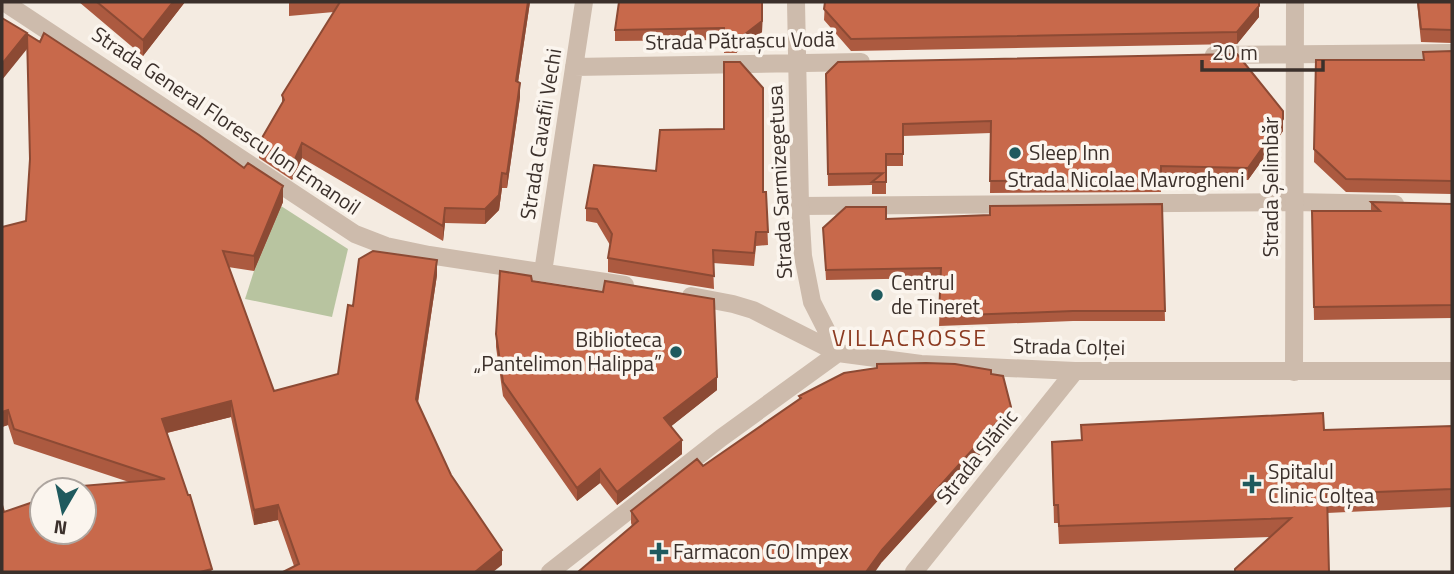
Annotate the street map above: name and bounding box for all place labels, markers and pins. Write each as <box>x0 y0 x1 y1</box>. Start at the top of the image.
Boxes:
place label: Sleep Inn <box>1029 136 1110 168</box>
marker: Sleep Inn <box>1007 145 1023 161</box>
place label: Centrul de Tineret <box>891 266 980 322</box>
marker: Centrul de Tineret <box>869 287 885 303</box>
place label: Biblioteca „Pantelimon Halippa” <box>474 323 662 379</box>
marker: Biblioteca „Pantelimon Halippa” <box>668 344 684 360</box>
place label: Spitalul Clinic Colțea <box>1268 455 1375 511</box>
marker: Spitalul Clinic Colțea <box>1242 474 1262 494</box>
place label: Farmacon CO Impex <box>673 535 849 567</box>
marker: Farmacon CO Impex <box>651 544 667 560</box>

